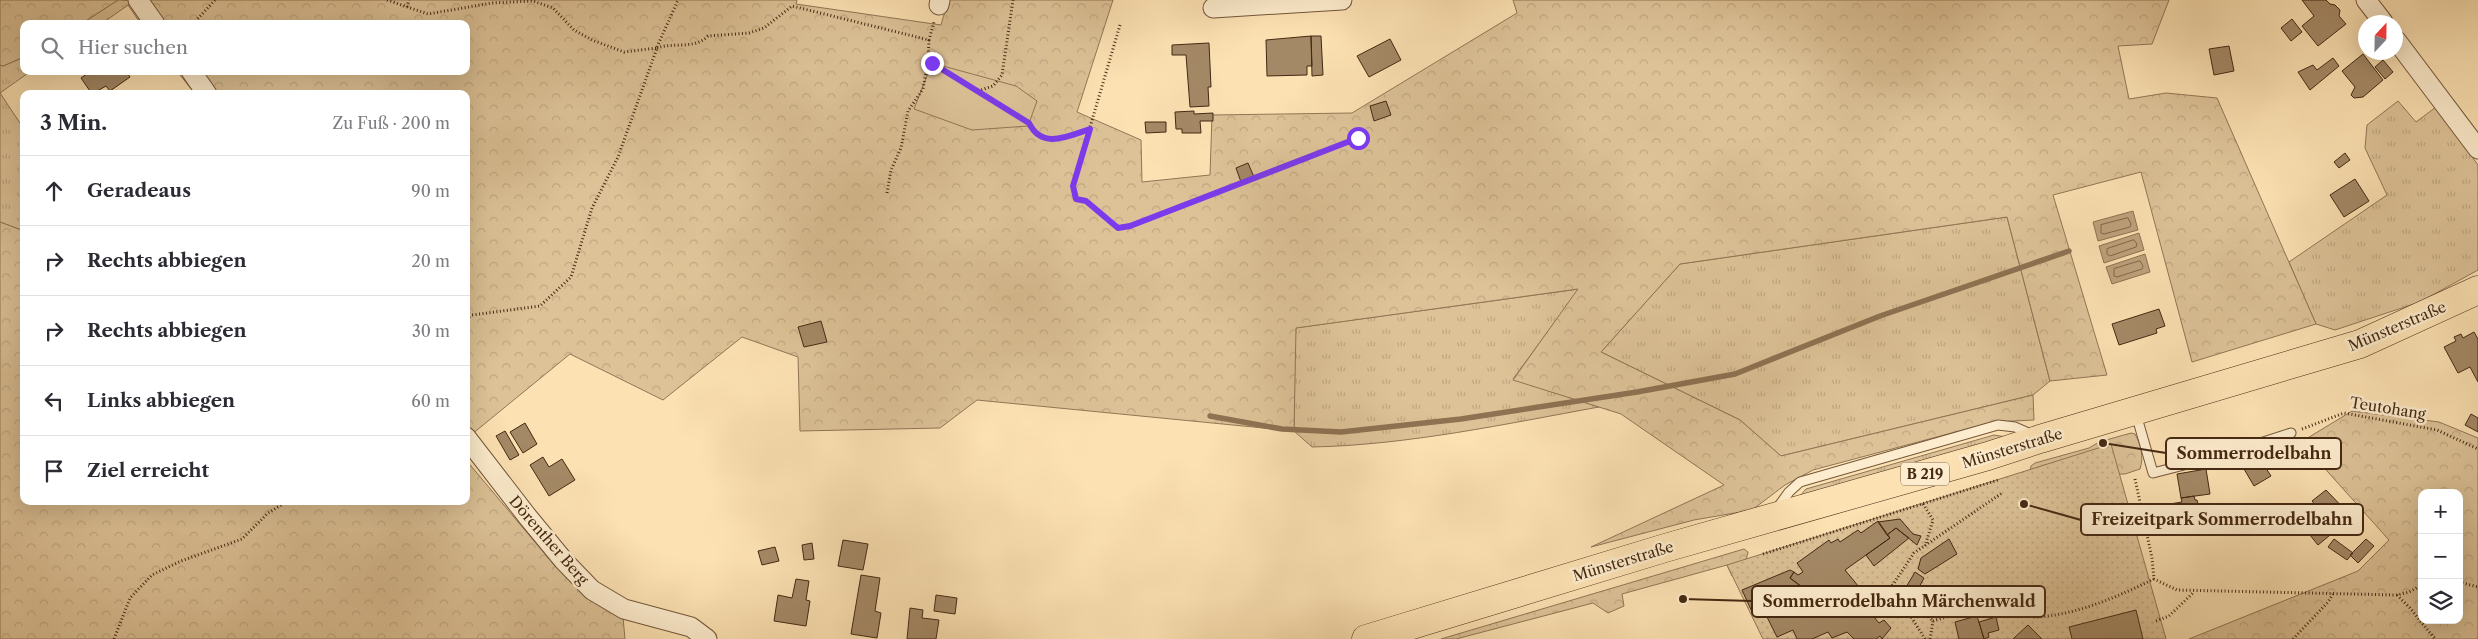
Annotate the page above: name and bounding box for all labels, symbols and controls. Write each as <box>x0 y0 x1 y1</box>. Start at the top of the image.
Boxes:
north arrow <box>2358 15 2403 60</box>
search box <box>20 20 470 75</box>
icon: search <box>38 34 66 62</box>
text: Hier suchen <box>78 36 188 59</box>
route end <box>921 52 944 75</box>
text: 3 Min. <box>40 110 107 135</box>
text: Zu Fuß · 200 m <box>332 113 450 133</box>
route start <box>1347 127 1370 150</box>
icon: ahead <box>40 177 68 205</box>
text: Geradeaus <box>87 179 191 202</box>
text: 90 m <box>411 181 450 201</box>
icon: right <box>40 247 68 275</box>
text: Rechts abbiegen <box>87 249 247 272</box>
text: 20 m <box>411 251 450 271</box>
street label: Münsterstraße <box>2345 297 2449 355</box>
icon: right <box>40 317 68 345</box>
text: Rechts abbiegen <box>87 319 247 342</box>
text: 30 m <box>412 321 450 341</box>
icon: left <box>40 387 68 415</box>
text: Links abbiegen <box>87 389 235 412</box>
text: 60 m <box>411 391 450 411</box>
street label: Teutohang <box>2349 393 2427 423</box>
street label: Münsterstraße <box>1959 424 2065 472</box>
callout: Sommerrodelbahn <box>2166 438 2341 469</box>
text: Sommerrodelbahn <box>2177 443 2332 463</box>
icon: arrive <box>40 457 68 485</box>
text: Ziel erreicht <box>87 459 209 482</box>
road number: B 219 <box>1901 462 1949 486</box>
map controls <box>2418 489 2463 624</box>
button: + <box>2418 489 2463 534</box>
street label: Dörenther Berg <box>505 492 593 588</box>
callout: Freizeitpark Sommerrodelbahn <box>2081 504 2363 535</box>
text: Freizeitpark Sommerrodelbahn <box>2091 509 2353 529</box>
button: − <box>2418 534 2463 579</box>
street label: Münsterstraße <box>1570 537 1676 585</box>
button: layers <box>2418 579 2463 624</box>
callout: Sommerrodelbahn Märchenwald <box>1752 586 2045 617</box>
text: Sommerrodelbahn Märchenwald <box>1762 591 2036 611</box>

